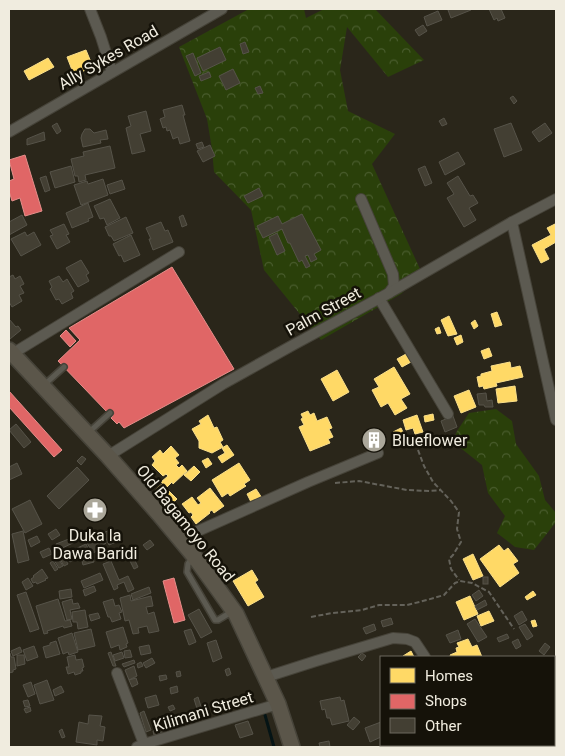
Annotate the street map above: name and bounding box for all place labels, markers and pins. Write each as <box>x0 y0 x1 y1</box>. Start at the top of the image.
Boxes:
building icon: Blueflower <box>361 427 387 453</box>
place label: Blueflower <box>392 431 468 450</box>
pharmacy icon: Duka la Dawa Baridi <box>82 497 108 523</box>
place label: Duka la Dawa Baridi <box>53 526 137 563</box>

